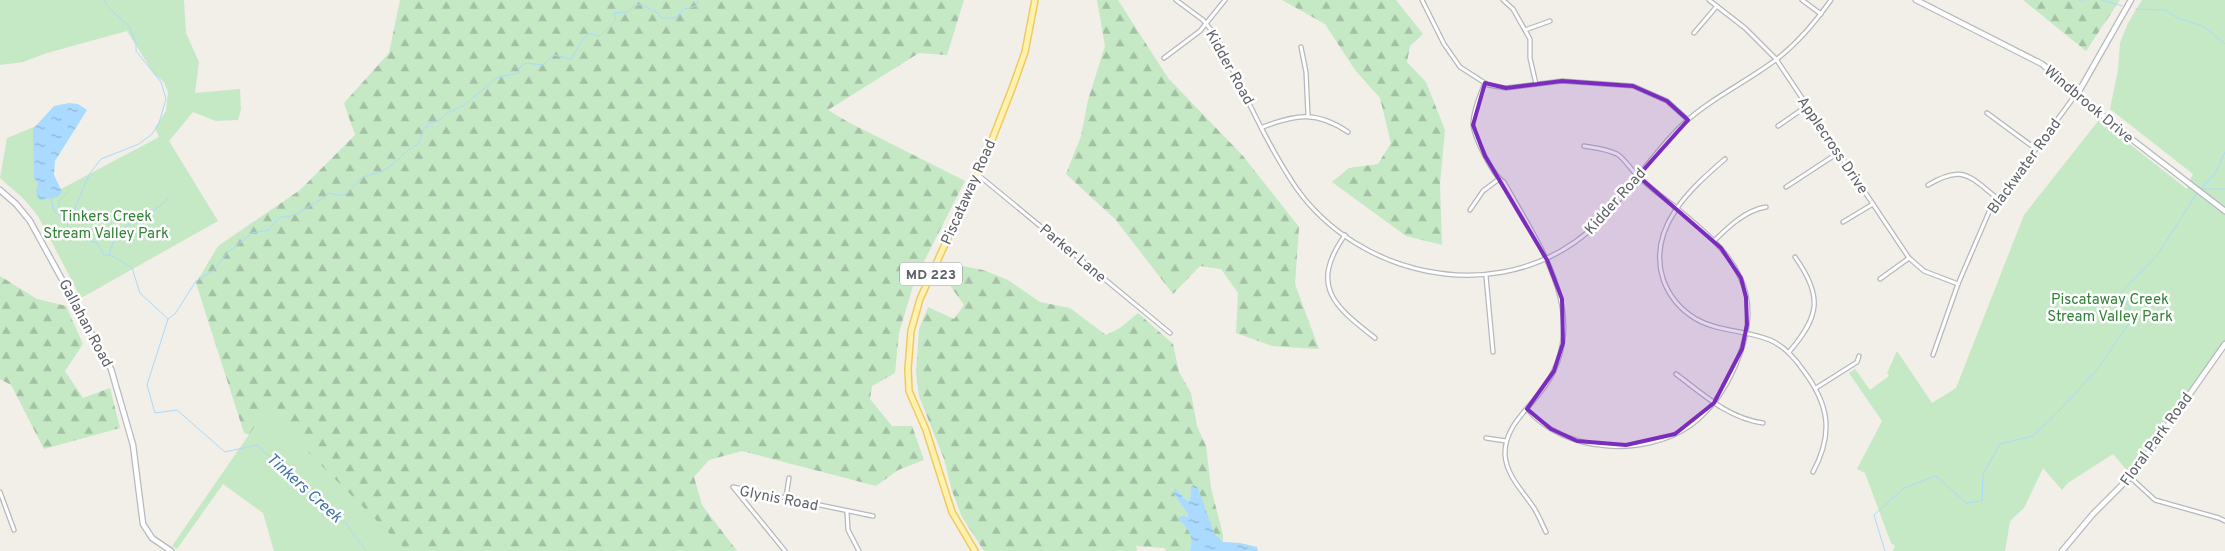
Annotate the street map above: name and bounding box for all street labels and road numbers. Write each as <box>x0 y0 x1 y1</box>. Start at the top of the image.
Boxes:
street label: Kidder Road <box>1200 27 1257 109</box>
street label: Windbrook Drive <box>2039 62 2137 148</box>
street label: Applecross Drive <box>1792 93 1871 198</box>
street label: Blackwater Road <box>1984 116 2066 218</box>
street label: Piscataway Road <box>938 137 1001 248</box>
street label: Kidder Road <box>1581 165 1651 239</box>
street label: Parker Lane <box>1035 221 1109 288</box>
road number: MD 223 <box>900 262 962 286</box>
street label: Gallahan Road <box>53 276 116 371</box>
street label: Floral Park Road <box>2117 389 2197 490</box>
street label: Glynis Road <box>738 483 820 516</box>

